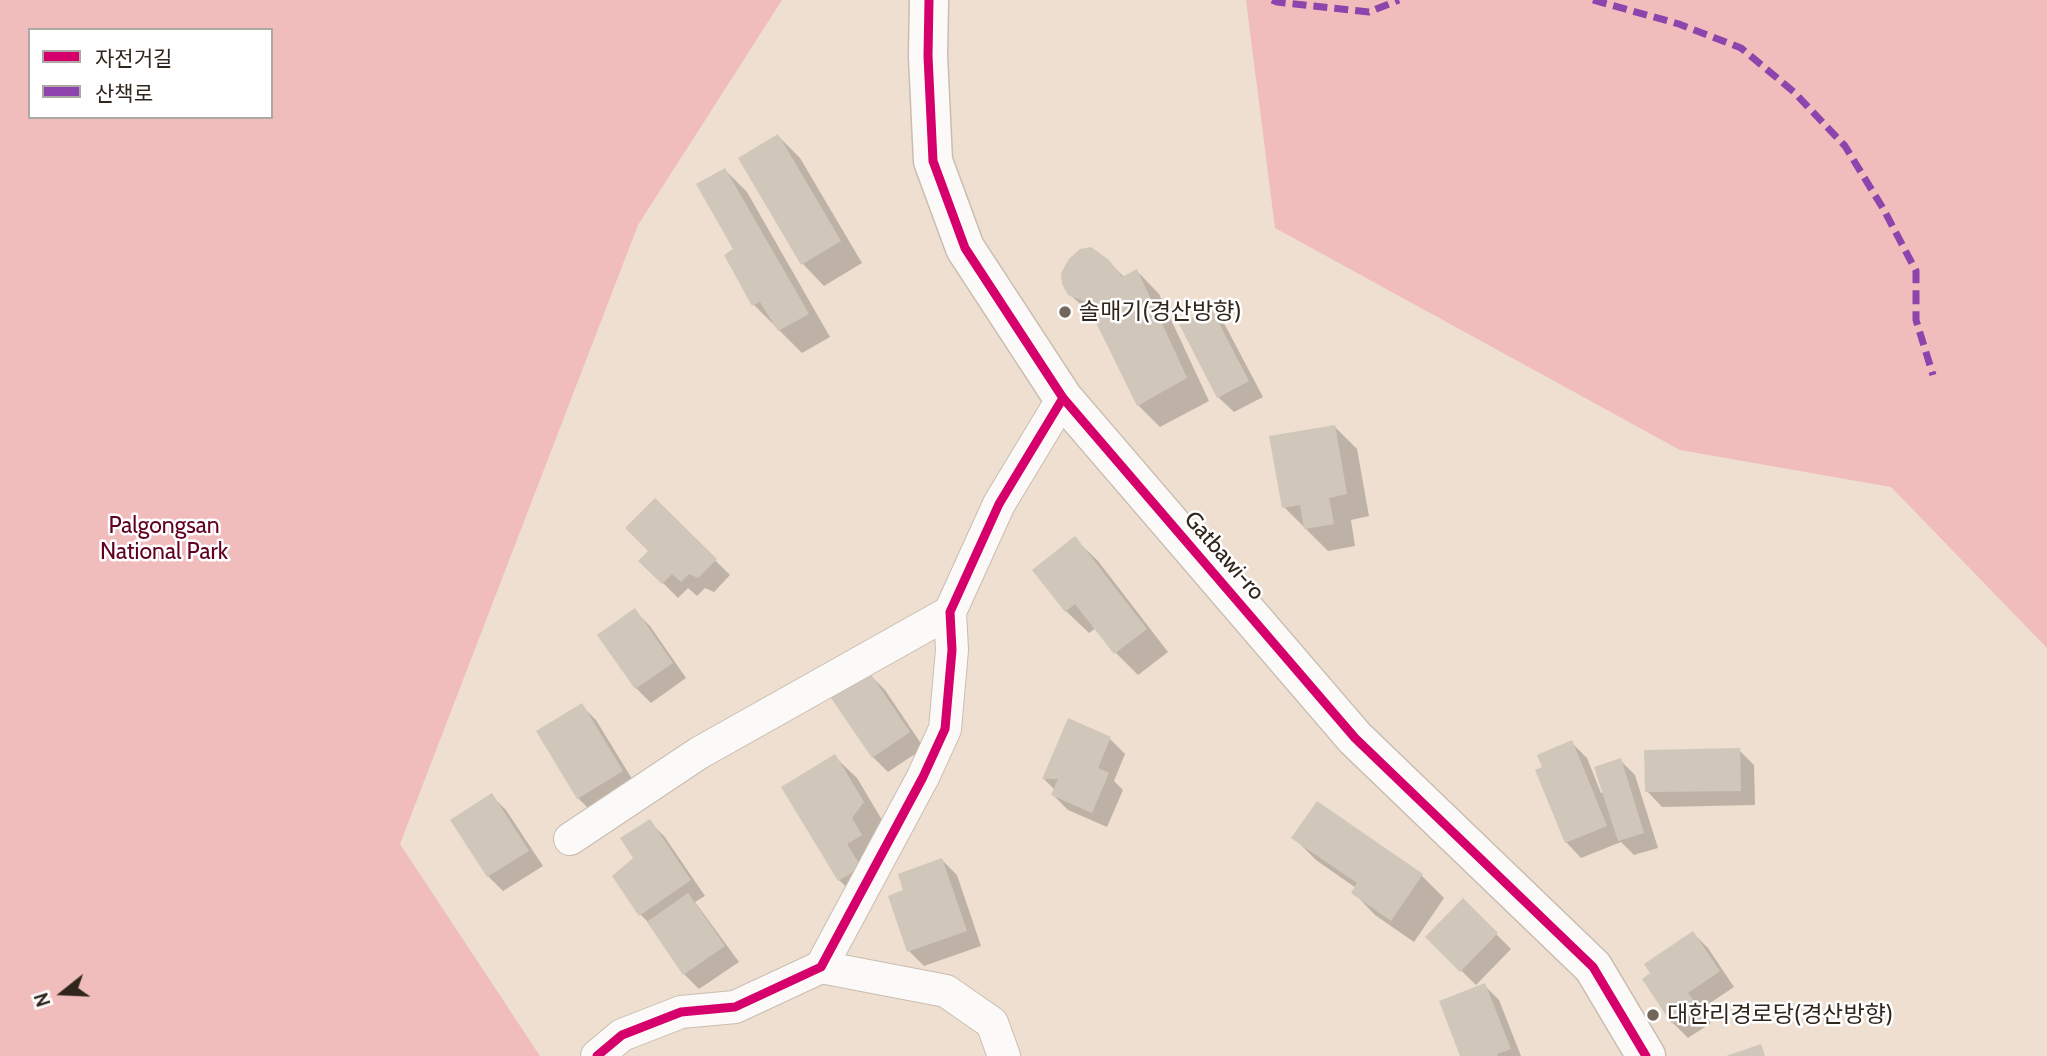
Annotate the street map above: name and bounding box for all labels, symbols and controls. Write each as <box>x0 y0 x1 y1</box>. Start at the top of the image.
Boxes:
legend <box>28 28 273 119</box>
text: 자전거길 <box>95 46 172 71</box>
text: 산책로 <box>95 81 153 106</box>
place label: 솔매기(경산방향) <box>1079 298 1242 326</box>
marker: 솔매기(경산방향) <box>1057 304 1073 320</box>
street label: Gatbawi-ro <box>1178 506 1270 606</box>
park label: Palgongsan National Park <box>100 512 228 566</box>
north arrow <box>28 958 98 1028</box>
text: N <box>30 990 56 1010</box>
place label: 대한리경로당(경산방향) <box>1667 1001 1893 1029</box>
marker: 대한리경로당(경산방향) <box>1645 1007 1661 1023</box>

